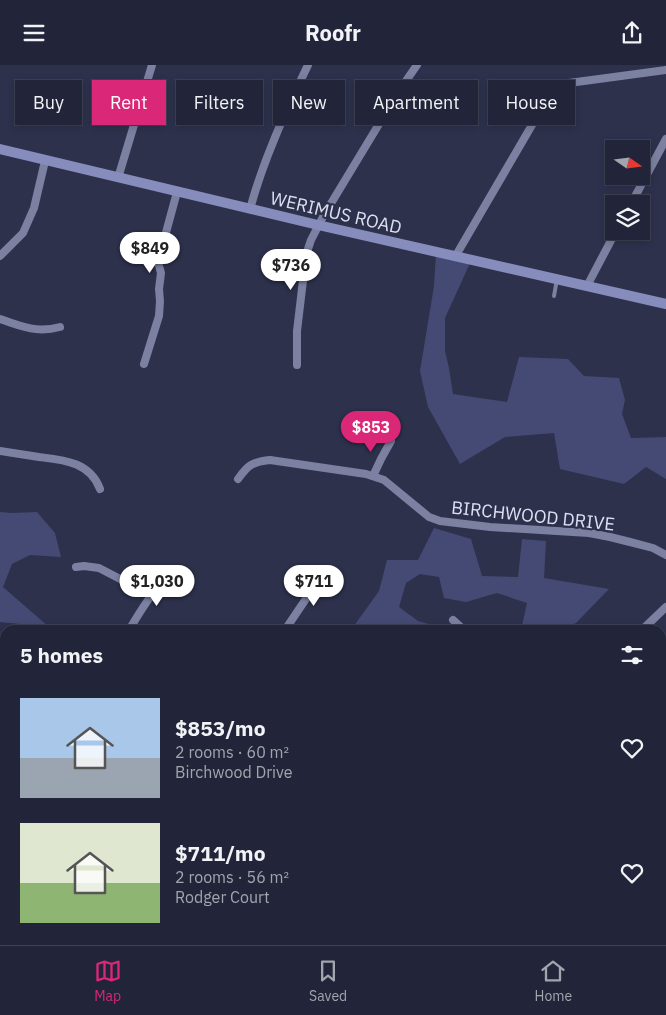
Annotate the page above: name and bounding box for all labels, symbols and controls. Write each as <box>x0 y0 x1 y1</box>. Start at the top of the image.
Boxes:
text: Roofr <box>305 18 361 47</box>
icon: menu <box>20 19 48 47</box>
icon: share <box>618 19 646 47</box>
chip: Buy <box>15 80 82 125</box>
chip: Rent <box>92 80 166 125</box>
chip: Filters <box>176 80 263 125</box>
chip: New <box>273 80 345 125</box>
chip: Apartment <box>355 80 478 125</box>
chip: House <box>488 80 575 125</box>
north arrow <box>605 140 650 185</box>
map controls <box>605 140 650 240</box>
street label: WERIMUS ROAD <box>268 186 404 239</box>
button: layers <box>605 195 650 240</box>
pin: $849 <box>120 231 180 274</box>
text: $849 <box>131 238 169 258</box>
pin: $736 <box>261 249 321 291</box>
text: $736 <box>272 255 310 275</box>
pin: $853 <box>341 411 401 453</box>
text: $853 <box>352 417 390 437</box>
street label: BIRCHWOOD DRIVE <box>450 495 616 536</box>
pin: $1,030 <box>116 565 198 607</box>
pin: $711 <box>284 565 344 607</box>
text: $1,030 <box>131 571 183 591</box>
text: $711 <box>295 571 333 591</box>
text: 5 homes <box>20 641 103 669</box>
icon: filters <box>618 641 646 669</box>
text: $853/mo <box>175 714 266 742</box>
icon: home <box>60 718 120 778</box>
icon: heart <box>618 734 646 762</box>
text: 2 rooms · 60 m² <box>175 742 289 762</box>
text: Birchwood Drive <box>175 762 293 782</box>
text: $711/mo <box>175 839 266 867</box>
icon: home <box>60 843 120 903</box>
icon: heart <box>618 859 646 887</box>
text: 2 rooms · 56 m² <box>175 867 289 887</box>
text: Rodger Court <box>175 887 270 907</box>
tab: Map <box>94 957 122 1005</box>
tab: Saved <box>309 957 347 1005</box>
tab: Home <box>535 957 572 1005</box>

